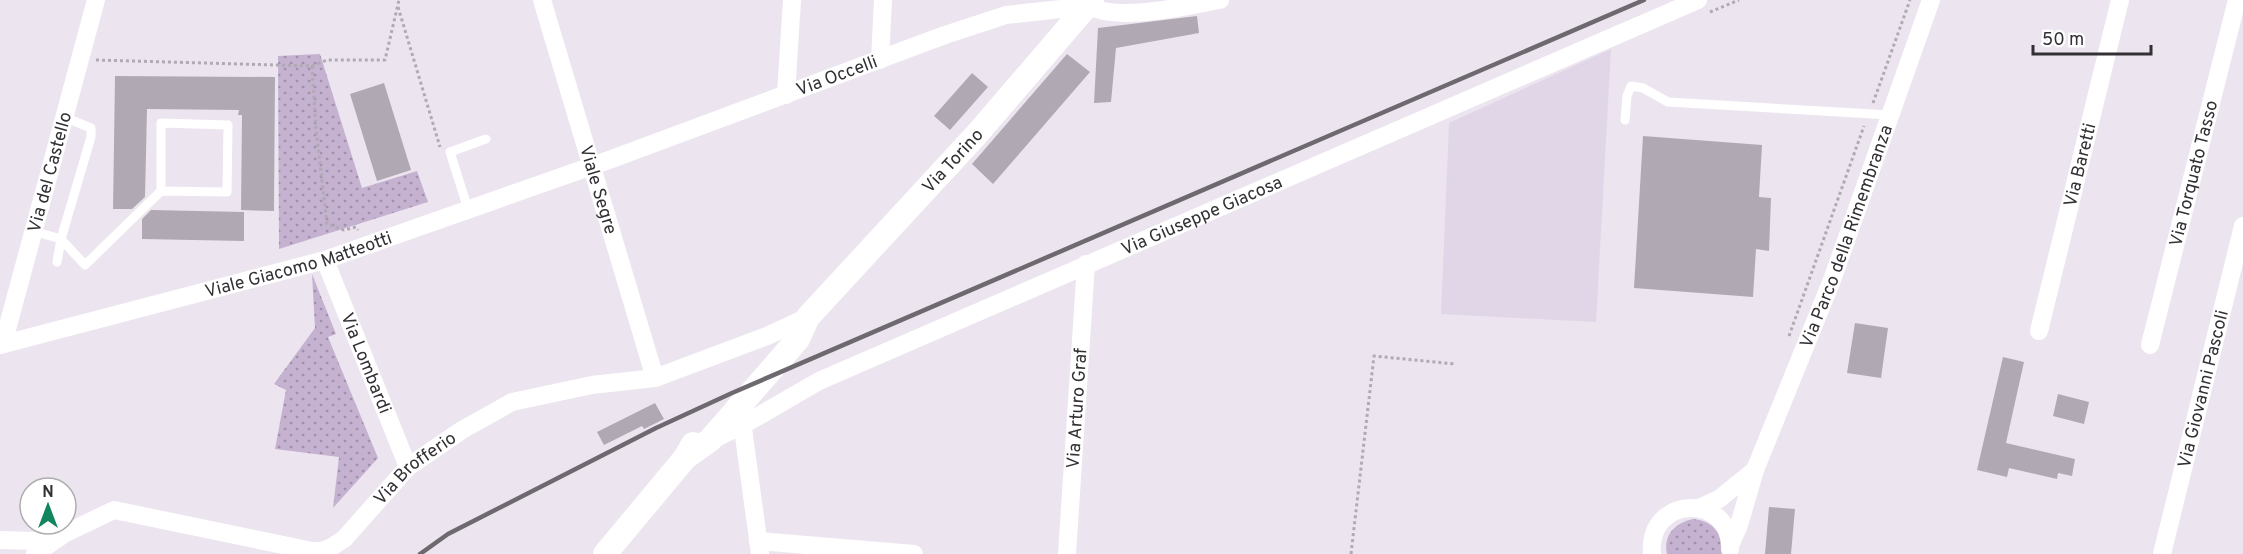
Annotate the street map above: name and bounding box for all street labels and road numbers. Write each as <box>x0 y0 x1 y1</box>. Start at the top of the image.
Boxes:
street label: Via Occelli <box>793 51 881 102</box>
street label: Via Torquato Tasso <box>2165 98 2224 249</box>
street label: Via del Castello <box>24 110 78 235</box>
street label: Via Baretti <box>2060 121 2102 209</box>
street label: Via Parco della Rimembranza <box>1796 122 1899 352</box>
street label: Via Torino <box>918 124 989 199</box>
street label: Viale Segre <box>573 143 621 237</box>
street label: Via Giuseppe Giacosa <box>1118 172 1286 262</box>
street label: Viale Giacomo Matteotti <box>203 227 395 304</box>
street label: Via Giovanni Pascoli <box>2174 308 2235 471</box>
street label: Via Lombardi <box>334 310 395 417</box>
street label: Via Arturo Graf <box>1063 347 1093 469</box>
street label: Via Brofferio <box>370 427 461 510</box>

